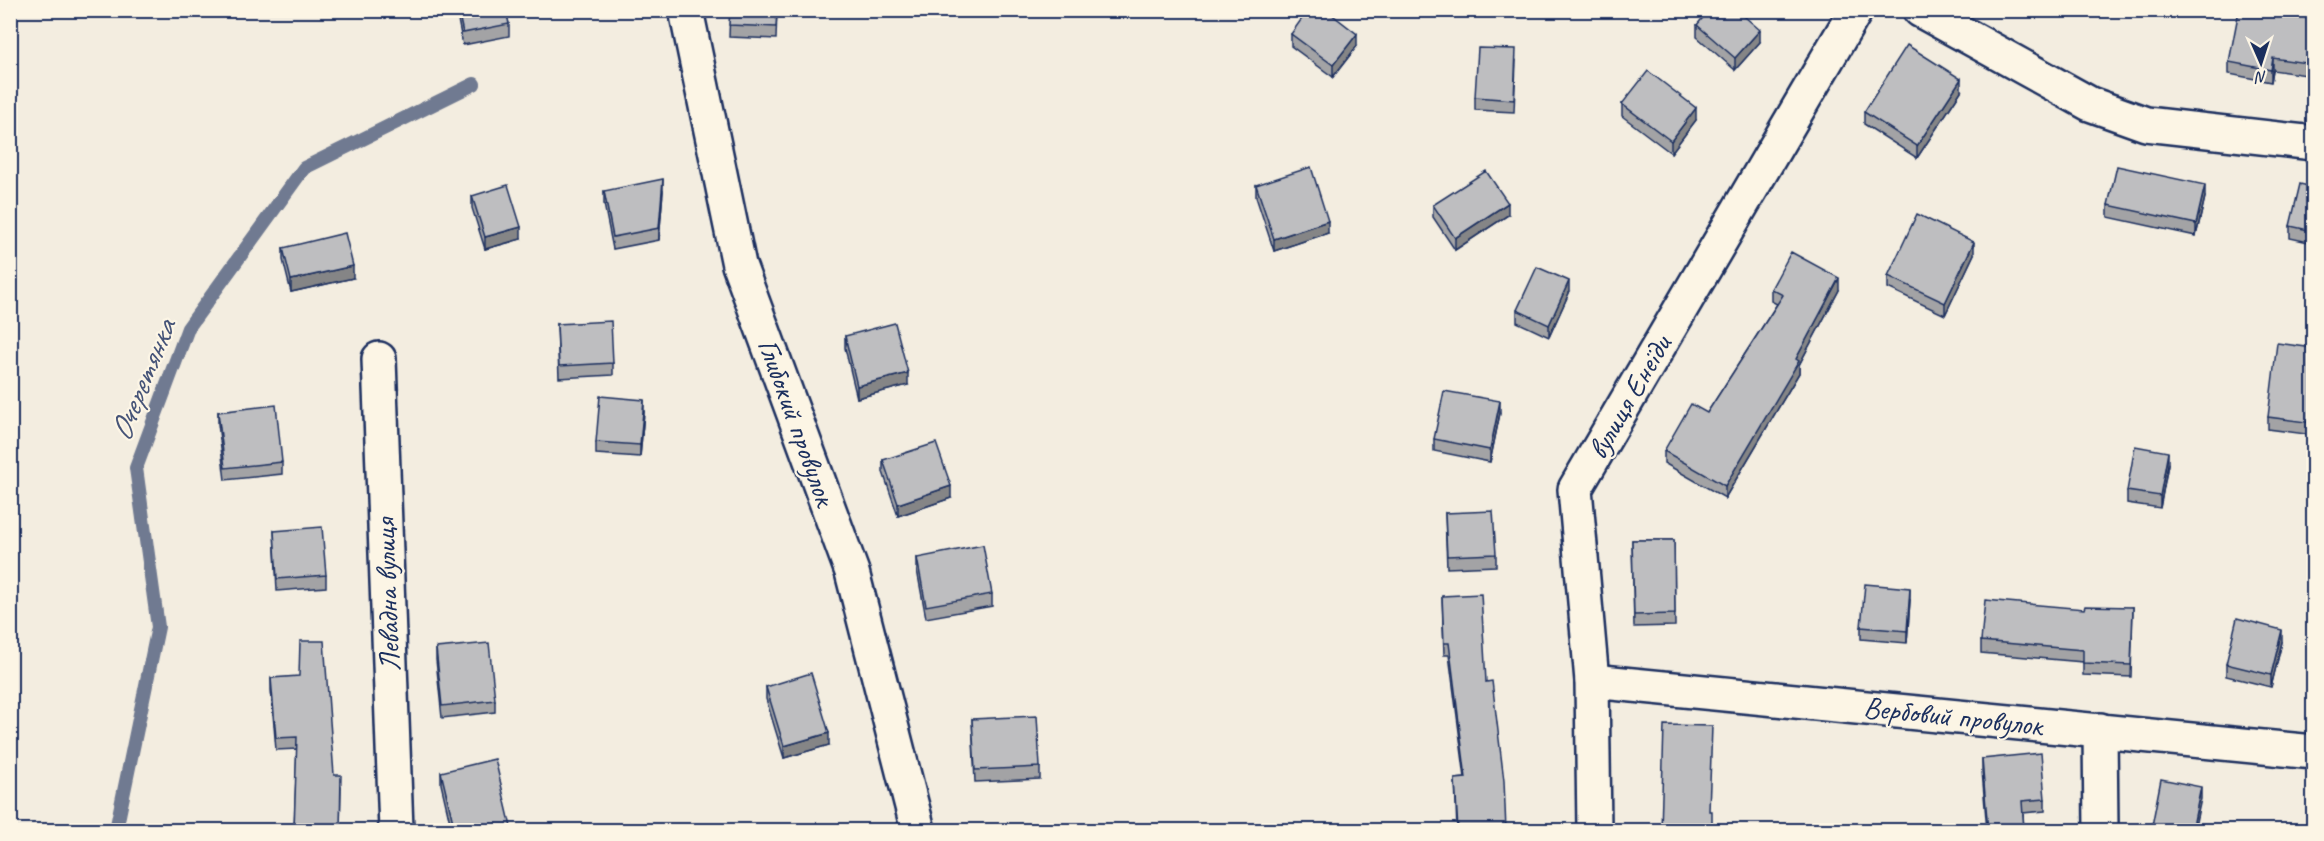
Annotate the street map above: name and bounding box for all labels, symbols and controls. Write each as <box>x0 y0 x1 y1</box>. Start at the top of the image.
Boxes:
north arrow <box>2231 33 2291 93</box>
text: N <box>2253 67 2267 87</box>
water label: Очеретянка <box>100 311 186 447</box>
street label: вулиця Енеїди <box>1578 327 1681 466</box>
street label: Глибокий провулок <box>749 333 845 513</box>
street label: Левадна вулиця <box>365 515 409 672</box>
street label: Вербовий провулок <box>1862 688 2046 744</box>

